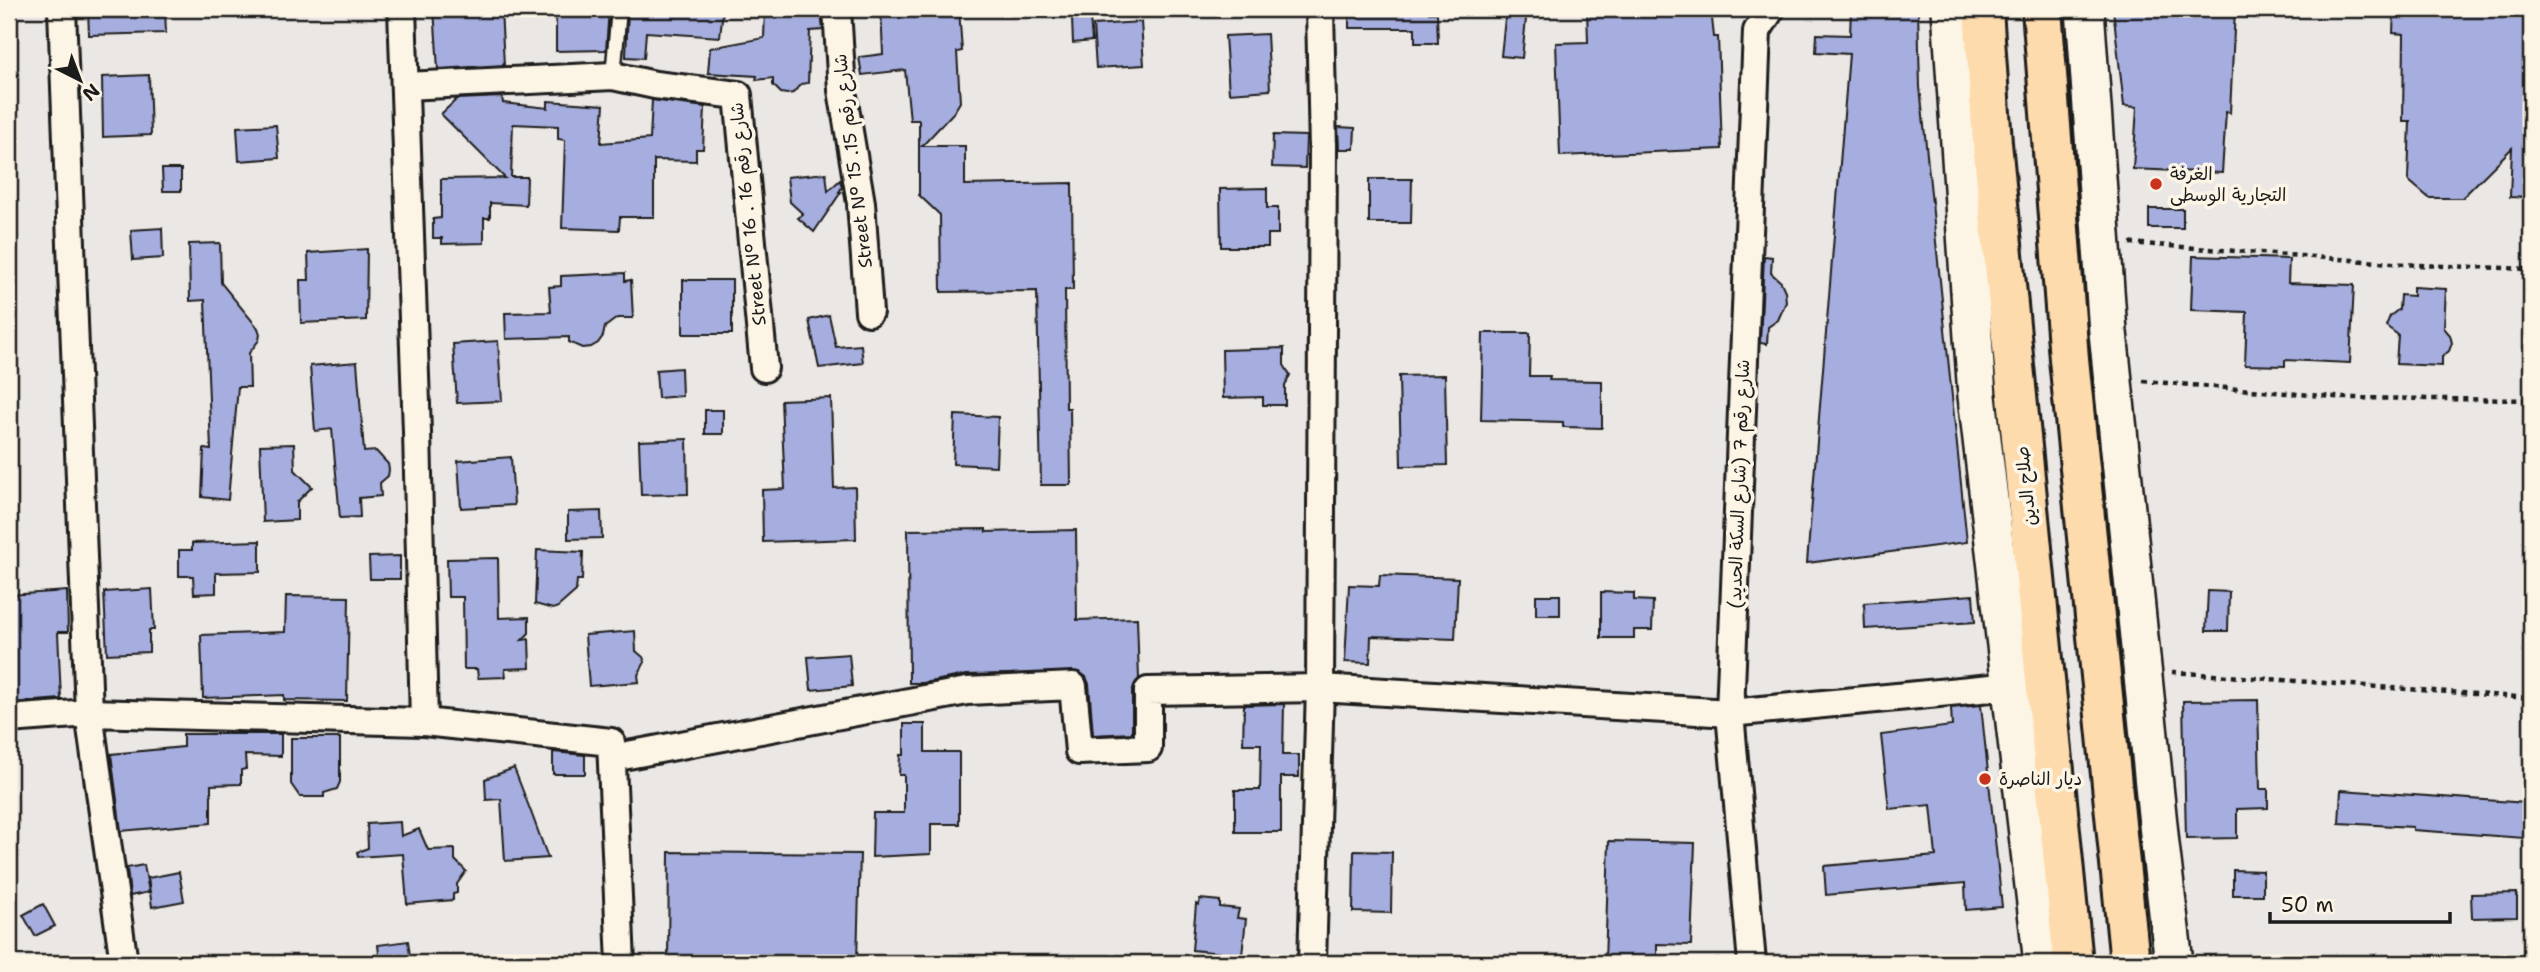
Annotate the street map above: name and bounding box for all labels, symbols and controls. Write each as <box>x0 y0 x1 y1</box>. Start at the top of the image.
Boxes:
north arrow <box>46 46 116 116</box>
street label: Street N° 15 .شارع رقم 15 <box>828 52 880 269</box>
text: N <box>77 78 105 107</box>
street label: Street N° 16 . شارع رقم 16 <box>724 101 774 327</box>
place label: الغرفة التجارية الوسطى <box>2170 162 2286 207</box>
marker: الغرفة التجارية الوسطى <box>2148 176 2164 192</box>
street label: شارع رقم 7 (شارع السكة الحديد) <box>1723 359 1757 609</box>
street label: صلاح الدين <box>2010 445 2042 527</box>
place label: ديار الناصرة <box>1999 767 2082 791</box>
marker: ديار الناصرة <box>1977 771 1993 787</box>
scale bar <box>2270 881 2451 925</box>
text: 50 m <box>2281 891 2334 919</box>

